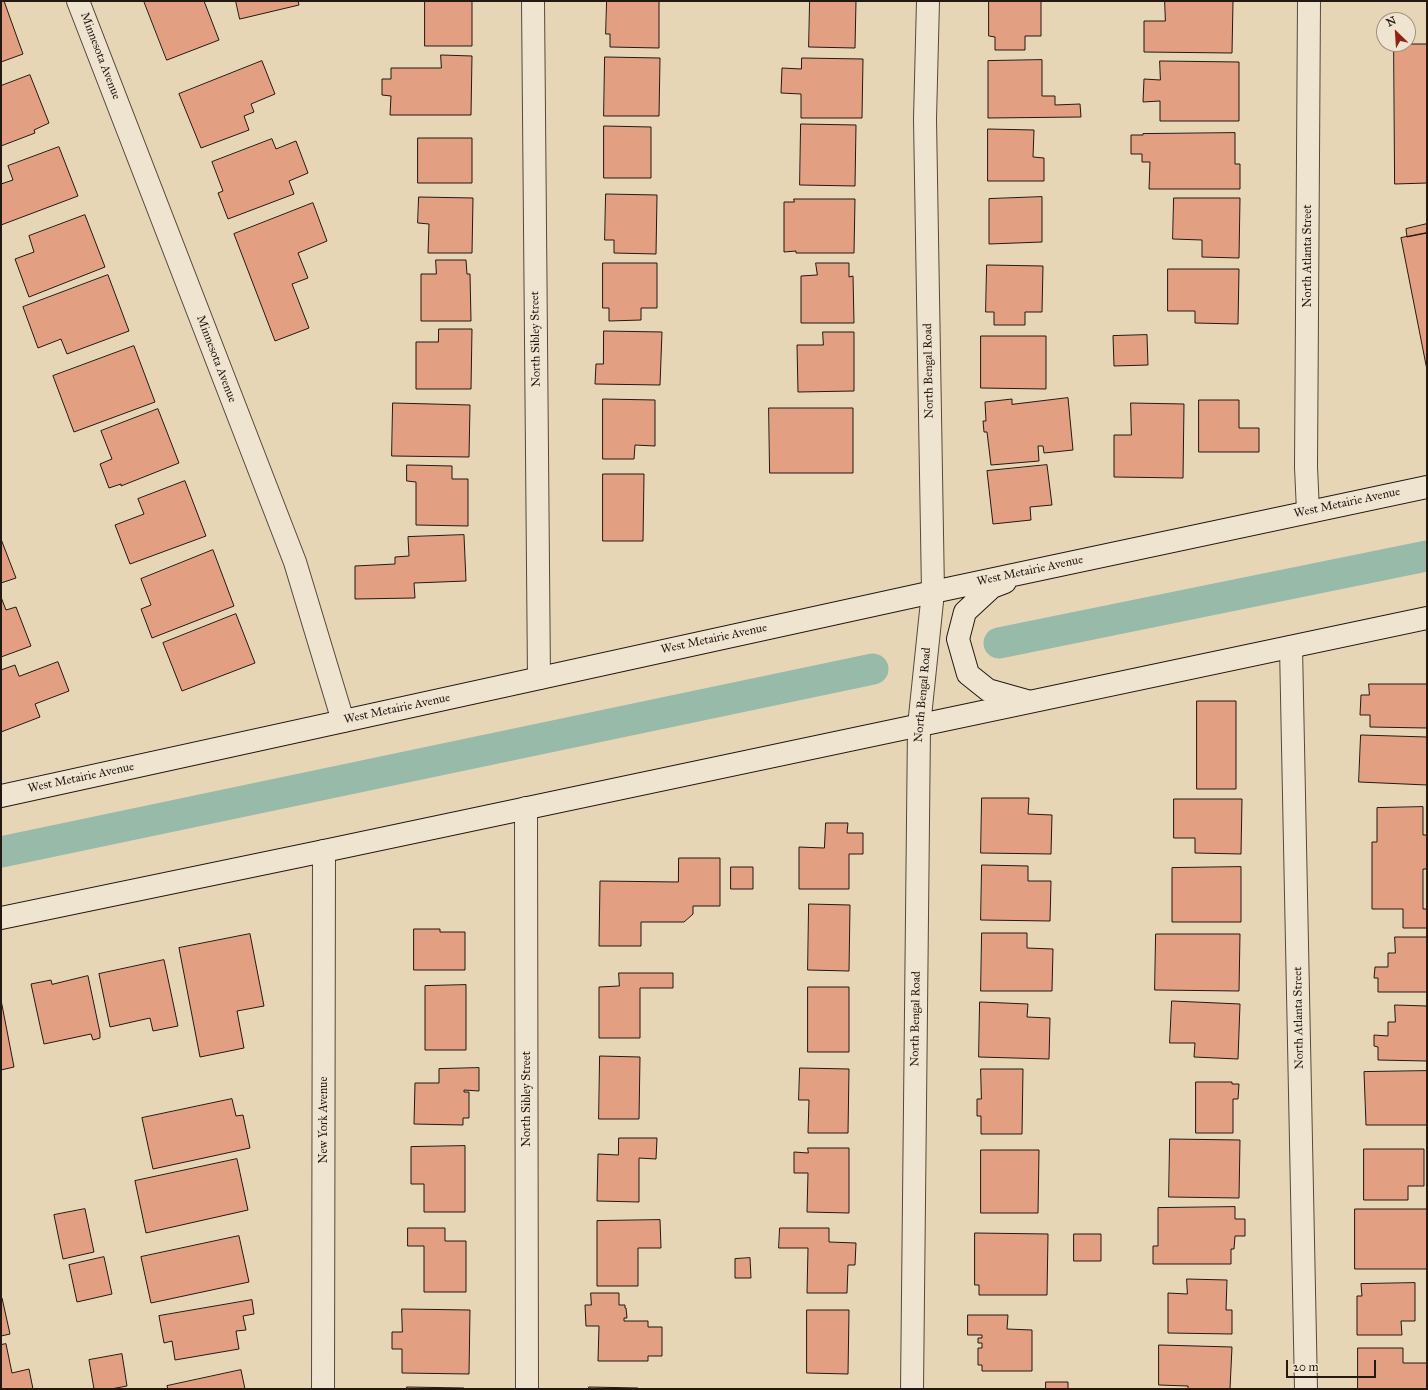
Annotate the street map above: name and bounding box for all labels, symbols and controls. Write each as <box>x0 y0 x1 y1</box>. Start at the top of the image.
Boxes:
street label: Minnesota Avenue <box>77 10 123 102</box>
north arrow <box>1376 12 1416 52</box>
text: N <box>1384 14 1398 29</box>
street label: North Atlanta Street <box>1301 205 1315 307</box>
street label: North Sibley Street <box>528 291 544 387</box>
street label: Minnesota Avenue <box>193 313 239 405</box>
street label: North Bengal Road <box>921 323 937 419</box>
street label: West Metairie Avenue <box>1293 485 1401 521</box>
street label: West Metairie Avenue <box>976 553 1084 589</box>
street label: West Metairie Avenue <box>660 621 768 657</box>
street label: North Bengal Road <box>912 647 934 743</box>
street label: West Metairie Avenue <box>343 691 451 727</box>
street label: West Metairie Avenue <box>27 760 135 796</box>
street label: North Atlanta Street <box>1291 967 1307 1069</box>
street label: North Bengal Road <box>908 971 924 1067</box>
street label: North Sibley Street <box>520 1051 534 1147</box>
street label: New York Avenue <box>317 1077 331 1163</box>
scale bar <box>1288 1352 1378 1378</box>
text: 20 m <box>1293 1360 1319 1374</box>

